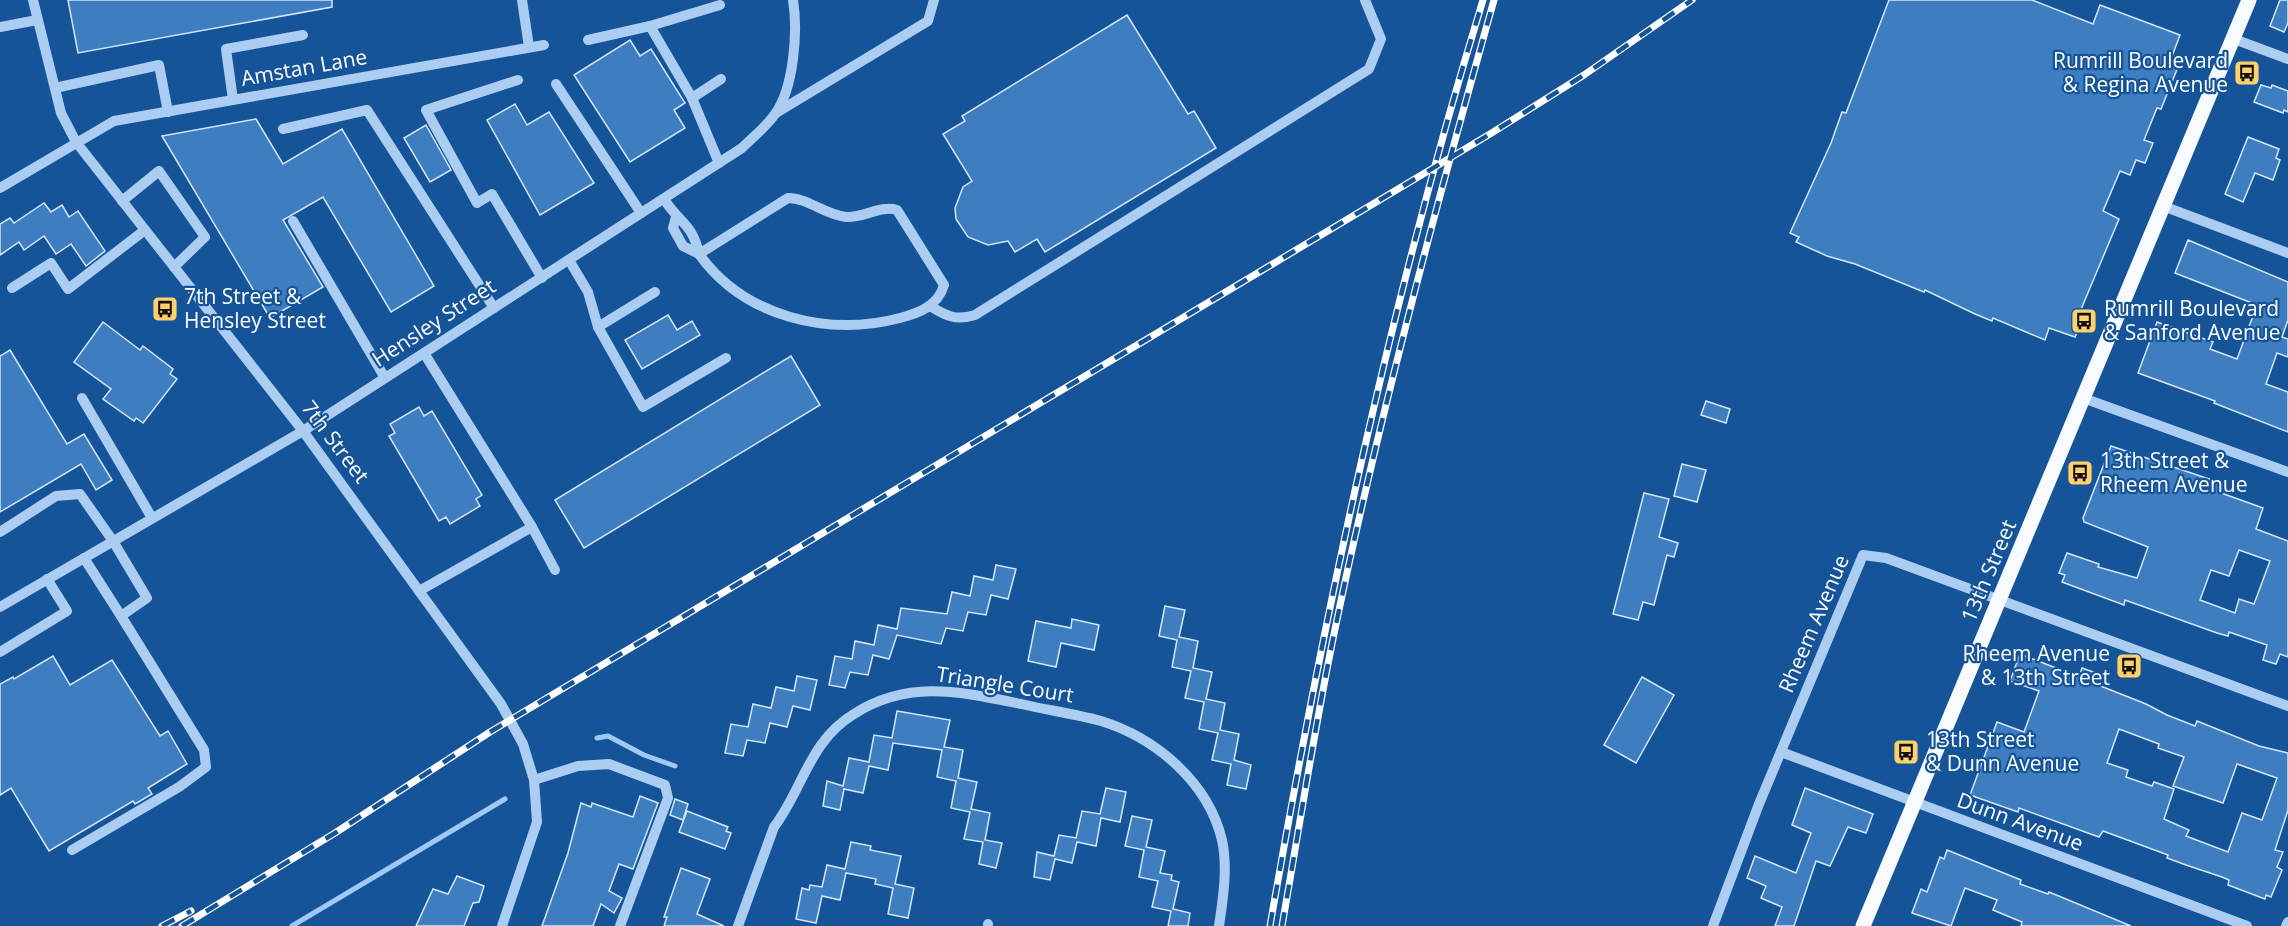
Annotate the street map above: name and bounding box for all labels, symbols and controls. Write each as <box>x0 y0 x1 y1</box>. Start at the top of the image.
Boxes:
street label: Amstan Lane <box>239 42 369 92</box>
place label: Rumrill Boulevard & Regina Avenue <box>2053 46 2228 98</box>
bus stop icon: Rumrill Boulevard & Regina Avenue <box>2232 58 2262 88</box>
street label: Hensley Street <box>366 272 501 373</box>
place label: 7th Street & Hensley Street <box>184 282 326 334</box>
bus stop icon: 7th Street & Hensley Street <box>150 294 180 324</box>
place label: Rumrill Boulevard & Sanford Avenue <box>2104 294 2281 346</box>
bus stop icon: Rumrill Boulevard & Sanford Avenue <box>2069 306 2099 336</box>
street label: 7th Street <box>296 394 376 488</box>
place label: 13th Street & Rheem Avenue <box>2100 446 2247 498</box>
bus stop icon: 13th Street & Rheem Avenue <box>2065 458 2095 488</box>
street label: 13th Street <box>1954 515 2022 626</box>
street label: Rheem Avenue <box>1771 550 1855 697</box>
place label: Rheem Avenue & 13th Street <box>1963 639 2110 691</box>
bus stop icon: Rheem Avenue & 13th Street <box>2114 651 2144 681</box>
street label: Triangle Court <box>934 659 1076 709</box>
place label: 13th Street & Dunn Avenue <box>1926 725 2079 777</box>
bus stop icon: 13th Street & Dunn Avenue <box>1891 737 1921 767</box>
street label: Dunn Avenue <box>1953 785 2087 857</box>

